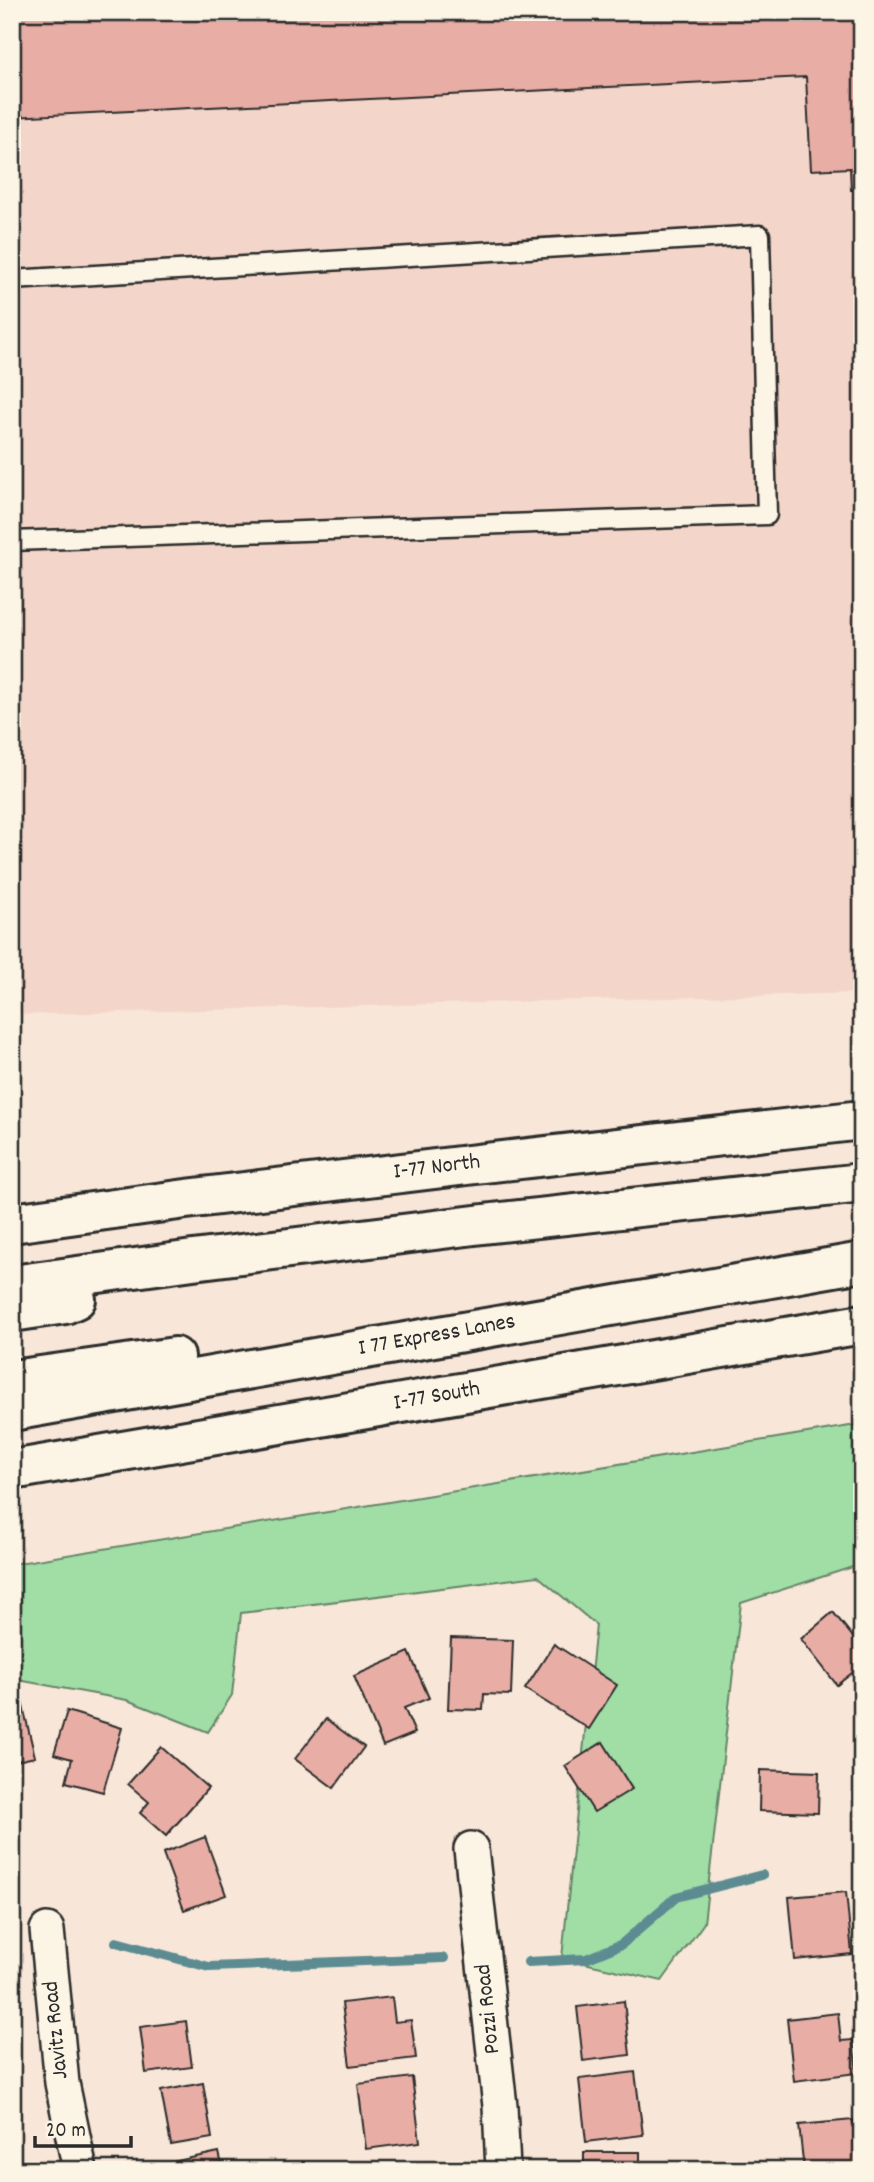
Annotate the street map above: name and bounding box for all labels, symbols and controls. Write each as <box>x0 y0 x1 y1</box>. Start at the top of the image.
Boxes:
street label: I-77 North <box>392 1146 482 1190</box>
street label: I 77 Express Lanes <box>356 1306 518 1366</box>
street label: I-77 South <box>391 1373 483 1421</box>
street label: Pozzi Road <box>468 1962 510 2056</box>
street label: Javitz Road <box>35 1979 79 2081</box>
scale bar <box>35 2105 131 2149</box>
text: 20 m <box>46 2117 86 2147</box>

